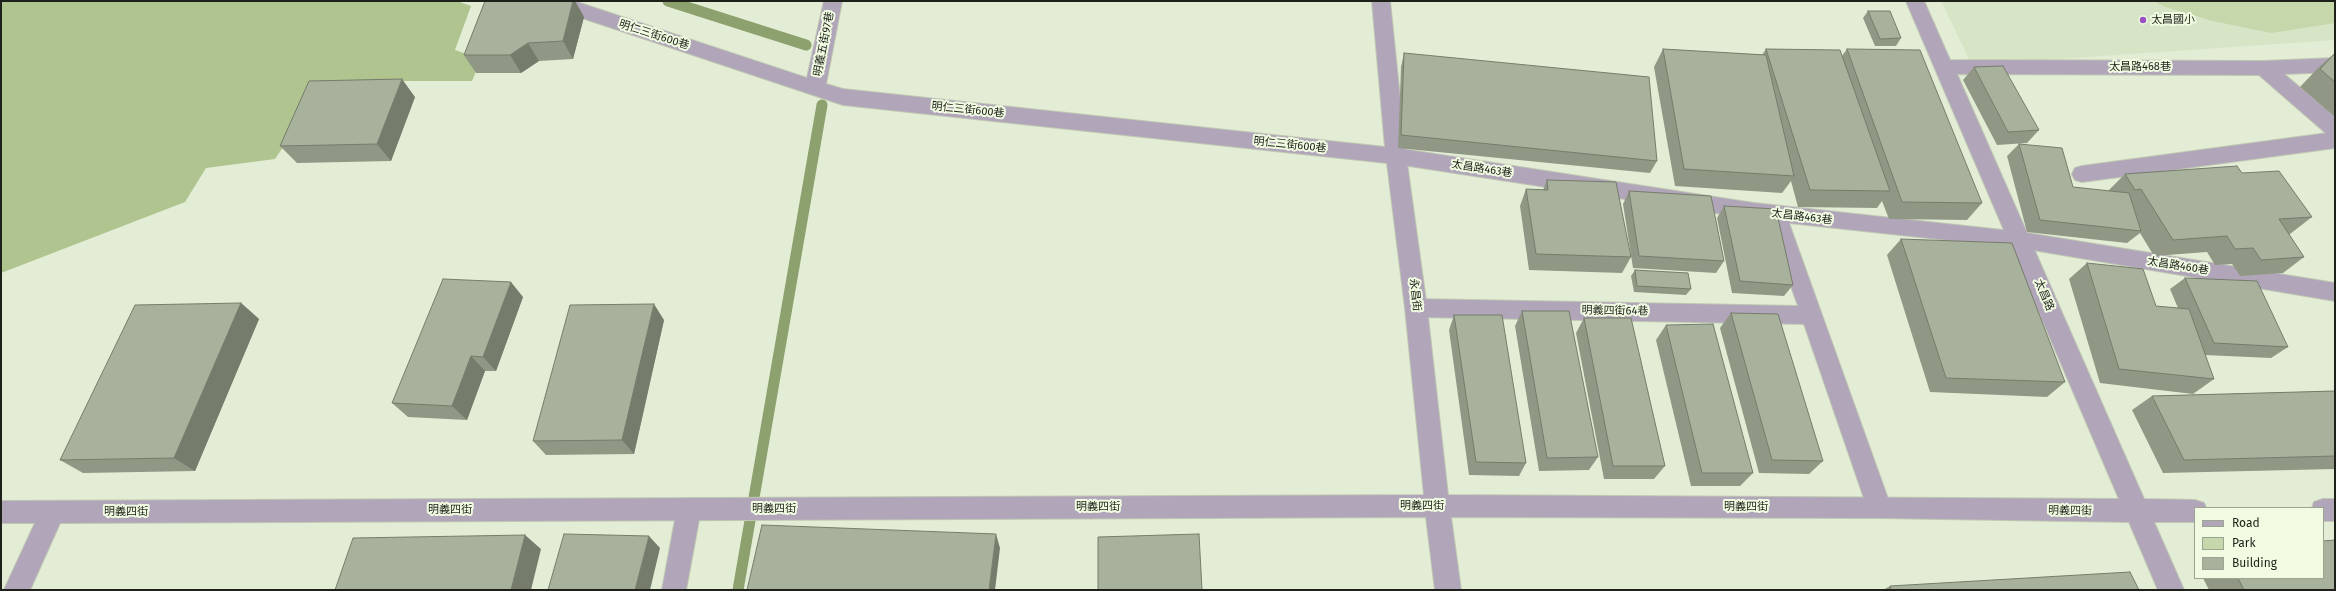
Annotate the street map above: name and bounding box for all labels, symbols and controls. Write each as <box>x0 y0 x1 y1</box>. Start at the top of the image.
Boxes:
street label: 明義五街97巷 <box>811 11 837 77</box>
place label: 太昌國小 <box>2151 13 2195 27</box>
marker: 太昌國小 <box>2138 15 2148 25</box>
street label: 明仁三街600巷 <box>617 17 691 53</box>
street label: 太昌路468巷 <box>2109 60 2171 74</box>
street label: 明仁三街600巷 <box>931 100 1005 120</box>
street label: 明仁三街600巷 <box>1253 135 1327 155</box>
street label: 太昌路463巷 <box>1451 158 1513 180</box>
street label: 太昌路463巷 <box>1771 207 1833 227</box>
street label: 太昌路460巷 <box>2146 255 2210 277</box>
street label: 太昌路 <box>2031 277 2057 313</box>
street label: 永昌街 <box>1406 278 1424 312</box>
street label: 明義四街64巷 <box>1582 304 1648 318</box>
street label: 明義四街 <box>1400 499 1444 513</box>
street label: 明義四街 <box>1076 500 1120 514</box>
street label: 明義四街 <box>1724 500 1768 514</box>
street label: 明義四街 <box>752 502 796 516</box>
street label: 明義四街 <box>428 503 472 517</box>
street label: 明義四街 <box>2048 504 2092 518</box>
street label: 明義四街 <box>104 505 148 519</box>
legend <box>2194 507 2324 579</box>
text: Road <box>2232 516 2260 530</box>
text: Park <box>2232 536 2256 550</box>
text: Building <box>2232 556 2277 570</box>

